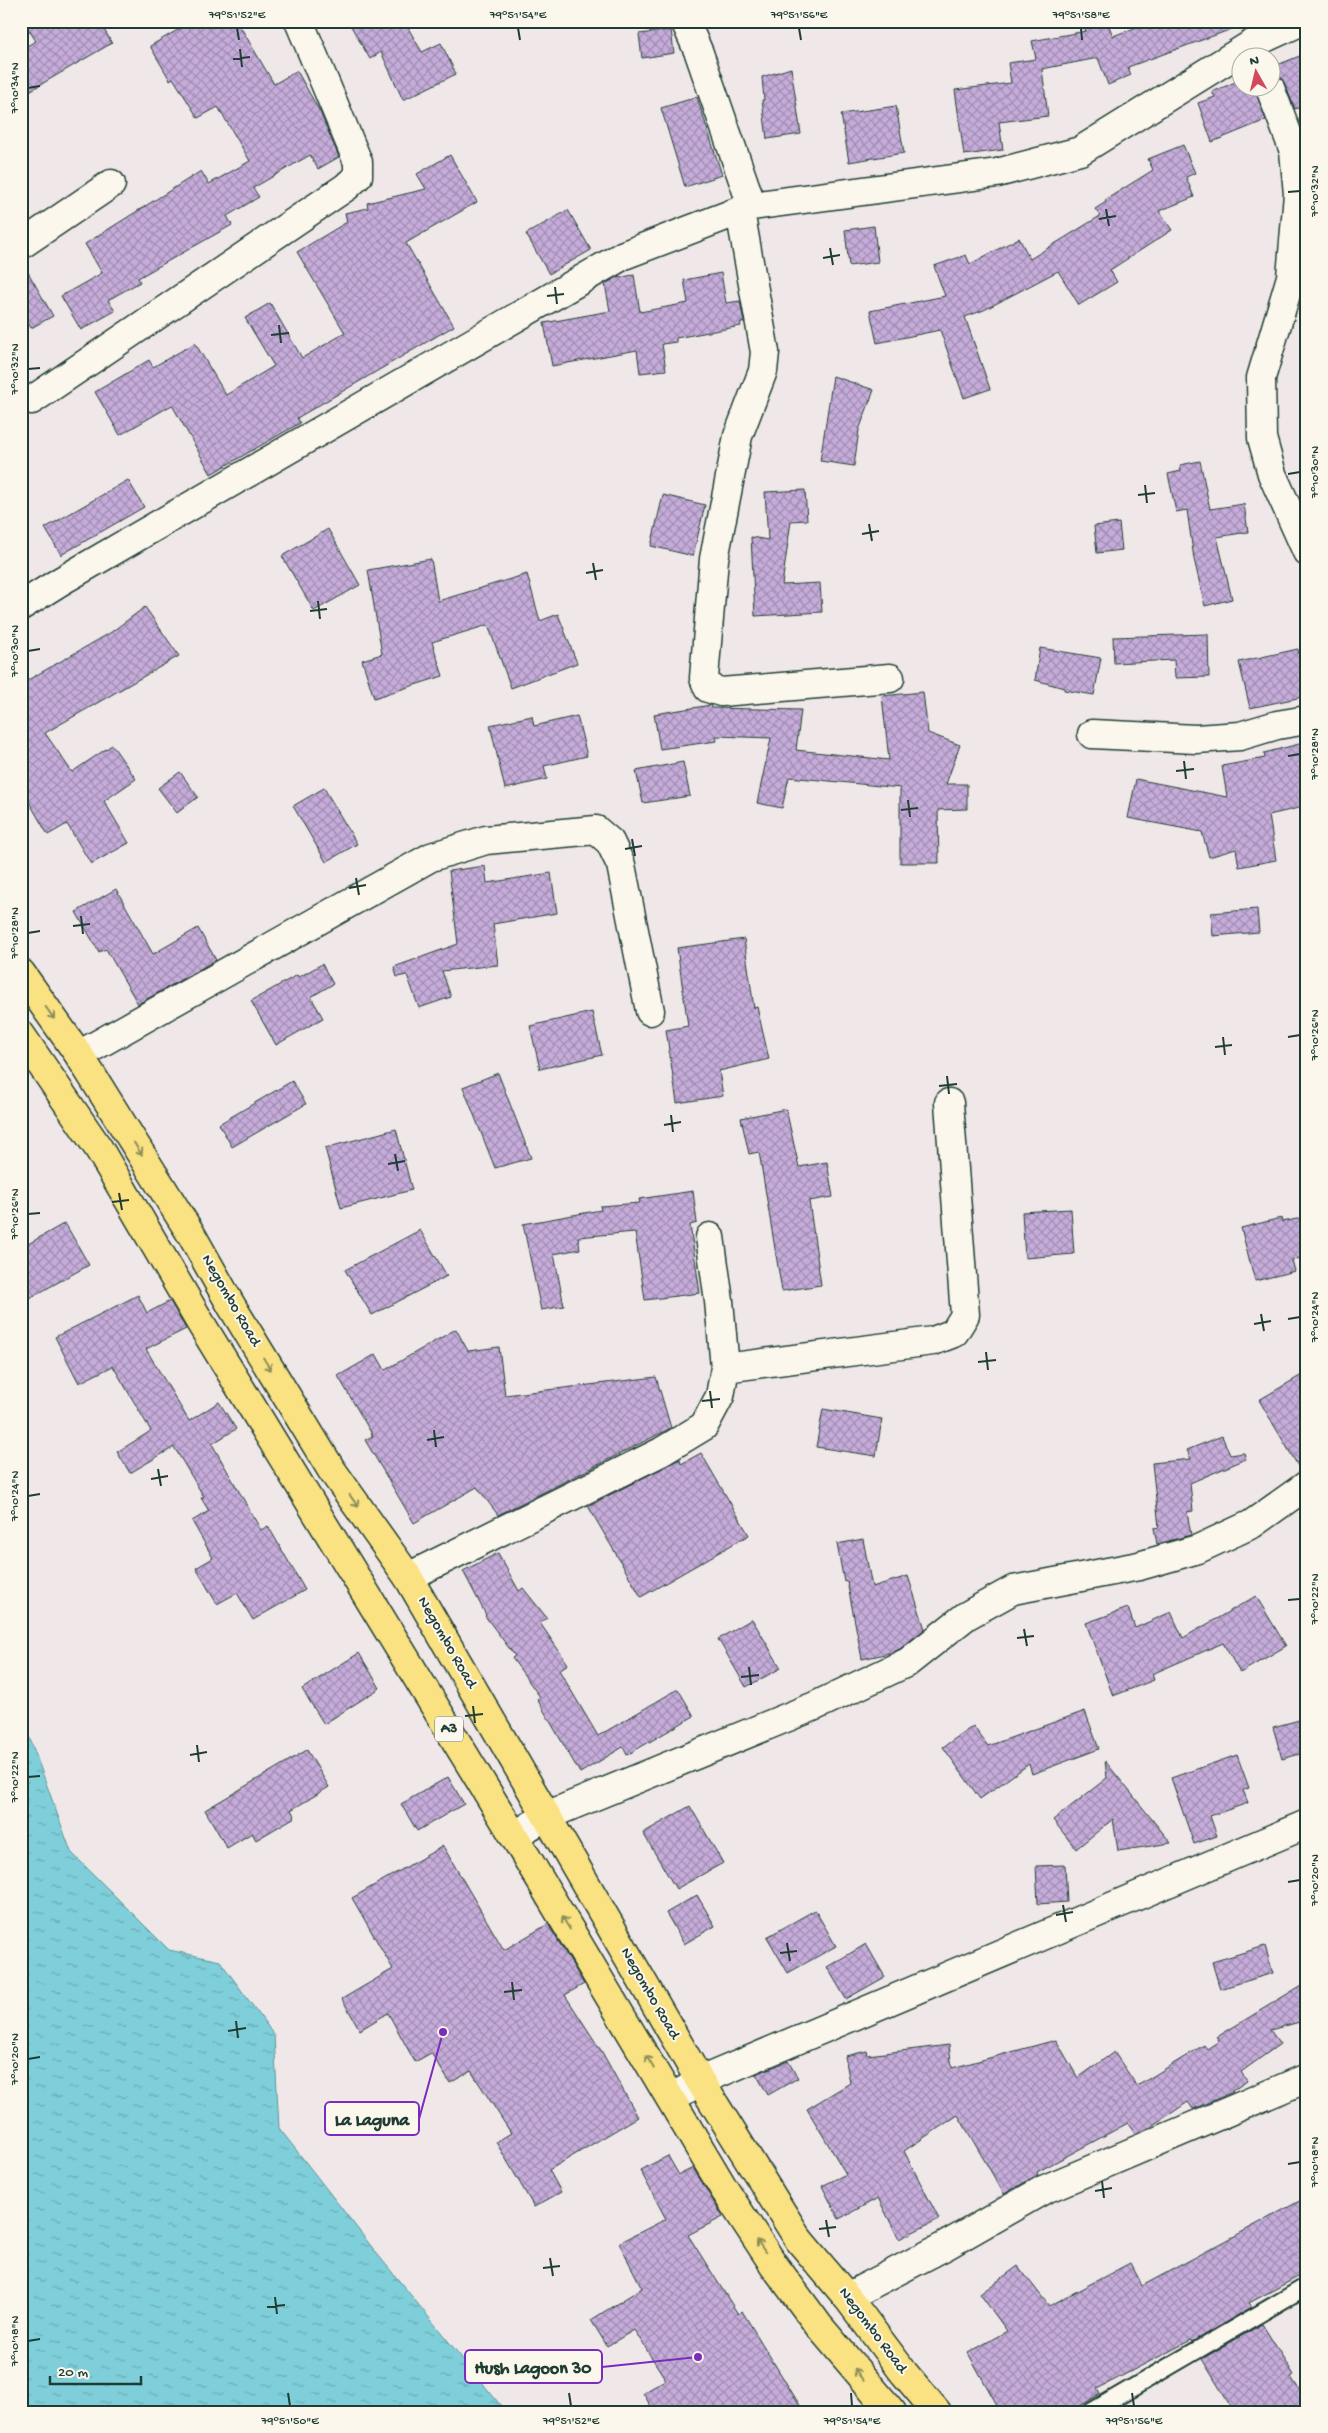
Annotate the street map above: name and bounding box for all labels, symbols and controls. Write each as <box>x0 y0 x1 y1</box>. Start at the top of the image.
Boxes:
text: 79°51'52"E <box>208 9 266 23</box>
text: 79°51'54"E <box>489 9 547 23</box>
text: 79°51'56"E <box>770 9 828 23</box>
text: 79°51'58"E <box>1051 9 1110 23</box>
north arrow <box>1230 48 1280 98</box>
text: N <box>1249 53 1260 71</box>
text: 7°10'34"N <box>9 62 23 115</box>
text: 7°10'32"N <box>1309 165 1323 218</box>
text: 7°10'32"N <box>9 343 23 396</box>
text: 7°10'30"N <box>1309 446 1323 499</box>
text: 7°10'30"N <box>9 625 23 678</box>
text: 7°10'28"N <box>1309 728 1323 781</box>
text: 7°10'28"N <box>9 907 23 960</box>
one-way arrow <box>44 1006 55 1019</box>
text: 7°10'26"N <box>1309 1009 1323 1062</box>
one-way arrow <box>133 1142 143 1156</box>
text: 7°10'26"N <box>9 1188 23 1241</box>
street label: Negombo Road <box>196 1252 265 1352</box>
text: 7°10'24"N <box>1309 1291 1323 1343</box>
one-way arrow <box>262 1356 272 1370</box>
text: 7°10'24"N <box>9 1470 23 1522</box>
one-way arrow <box>349 1494 359 1508</box>
text: 7°10'22"N <box>1309 1573 1323 1625</box>
street label: Negombo Road <box>412 1594 481 1694</box>
road number: A3 <box>435 1716 463 1742</box>
text: 7°10'22"N <box>9 1751 23 1803</box>
text: 7°10'20"N <box>1309 1854 1323 1907</box>
one-way arrow <box>561 1916 571 1930</box>
street label: Negombo Road <box>615 1945 684 2045</box>
text: 7°10'20"N <box>9 2033 23 2086</box>
one-way arrow <box>644 2056 654 2070</box>
callout: La Laguna <box>325 2102 419 2135</box>
text: La Laguna <box>335 2111 410 2132</box>
text: 7°10'18"N <box>1309 2137 1323 2188</box>
one-way arrow <box>756 2239 766 2253</box>
street label: Negombo Road <box>833 2284 912 2379</box>
text: 7°10'18"N <box>9 2316 23 2367</box>
callout: Hush Lagoon 30 <box>465 2350 602 2383</box>
scale bar <box>50 2353 141 2385</box>
text: Hush Lagoon 30 <box>474 2359 592 2380</box>
text: 20 m <box>58 2364 88 2382</box>
one-way arrow <box>854 2369 865 2382</box>
text: 79°51'50"E <box>260 2415 319 2429</box>
text: 79°51'52"E <box>542 2415 600 2429</box>
text: 79°51'54"E <box>823 2415 881 2429</box>
text: 79°51'56"E <box>1105 2415 1163 2429</box>

